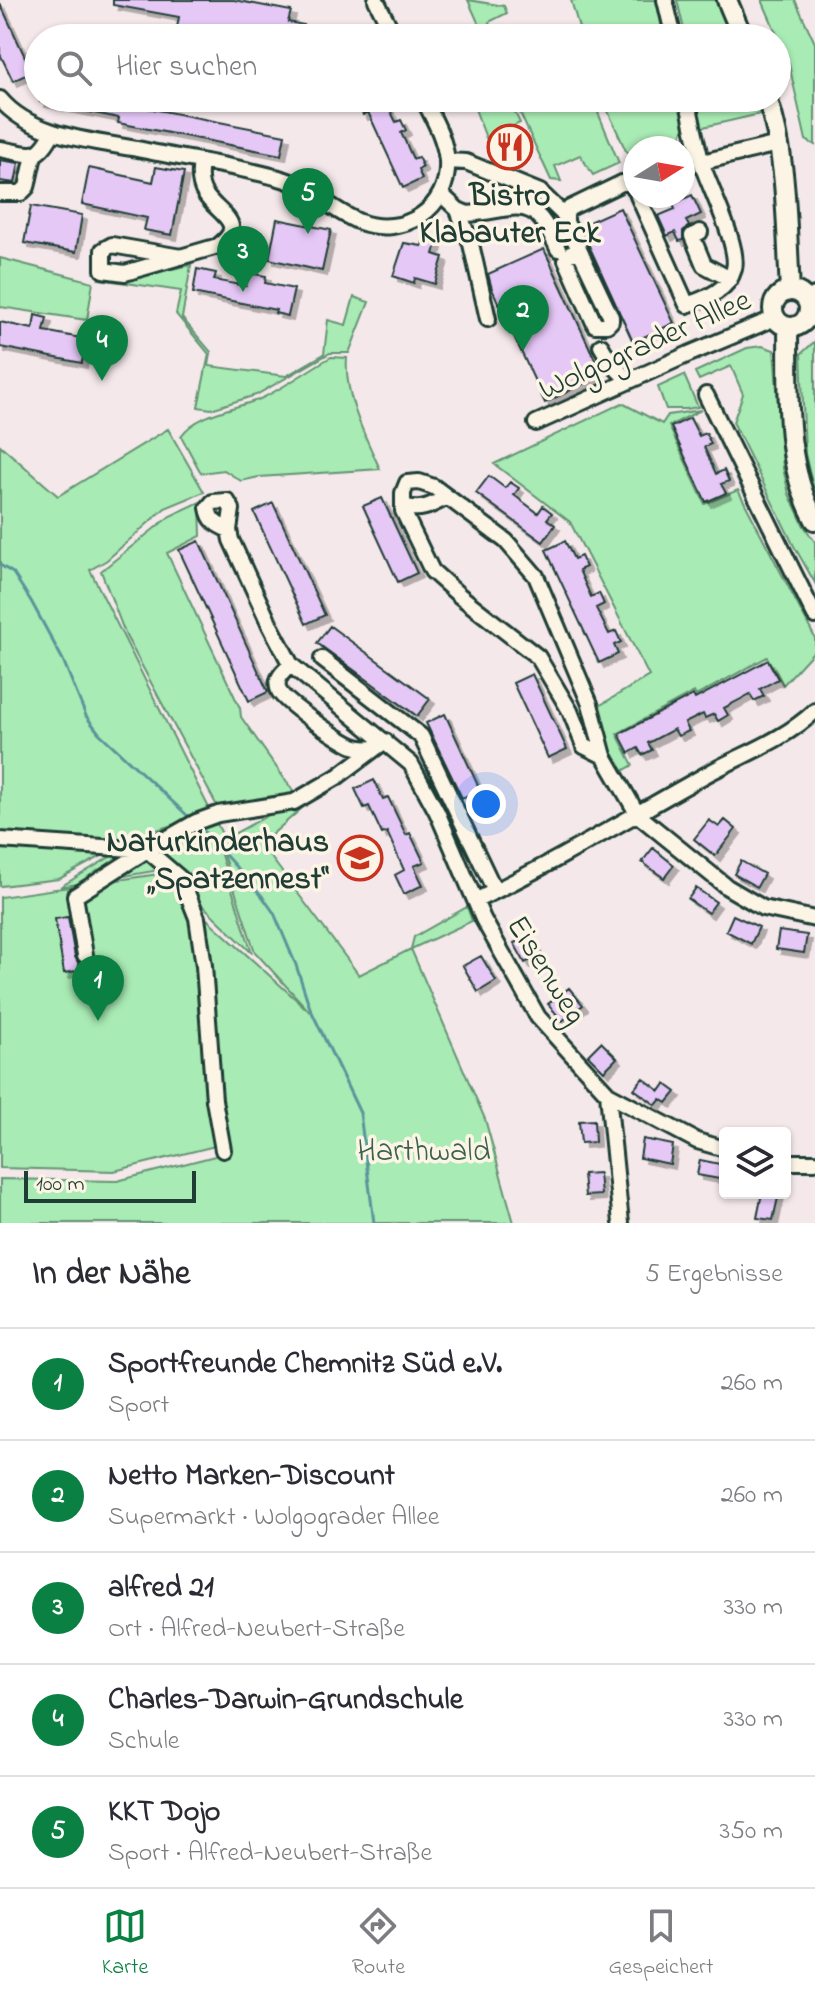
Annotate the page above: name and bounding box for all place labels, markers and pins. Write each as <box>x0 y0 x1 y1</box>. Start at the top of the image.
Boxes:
restaurant icon: Bistro Klabauter Eck <box>486 123 534 171</box>
pin: 5 <box>282 168 334 234</box>
place label: Bistro Klabauter Eck <box>419 174 602 258</box>
pin: 3 <box>217 226 269 292</box>
pin: 2 <box>497 285 549 351</box>
pin: 4 <box>76 315 128 381</box>
place label: Naturkinderhaus „Spatzennest“ <box>106 820 329 904</box>
school or university icon: Naturkinderhaus „Spatzennest“ <box>336 834 384 882</box>
pin: 1 <box>72 955 124 1021</box>

